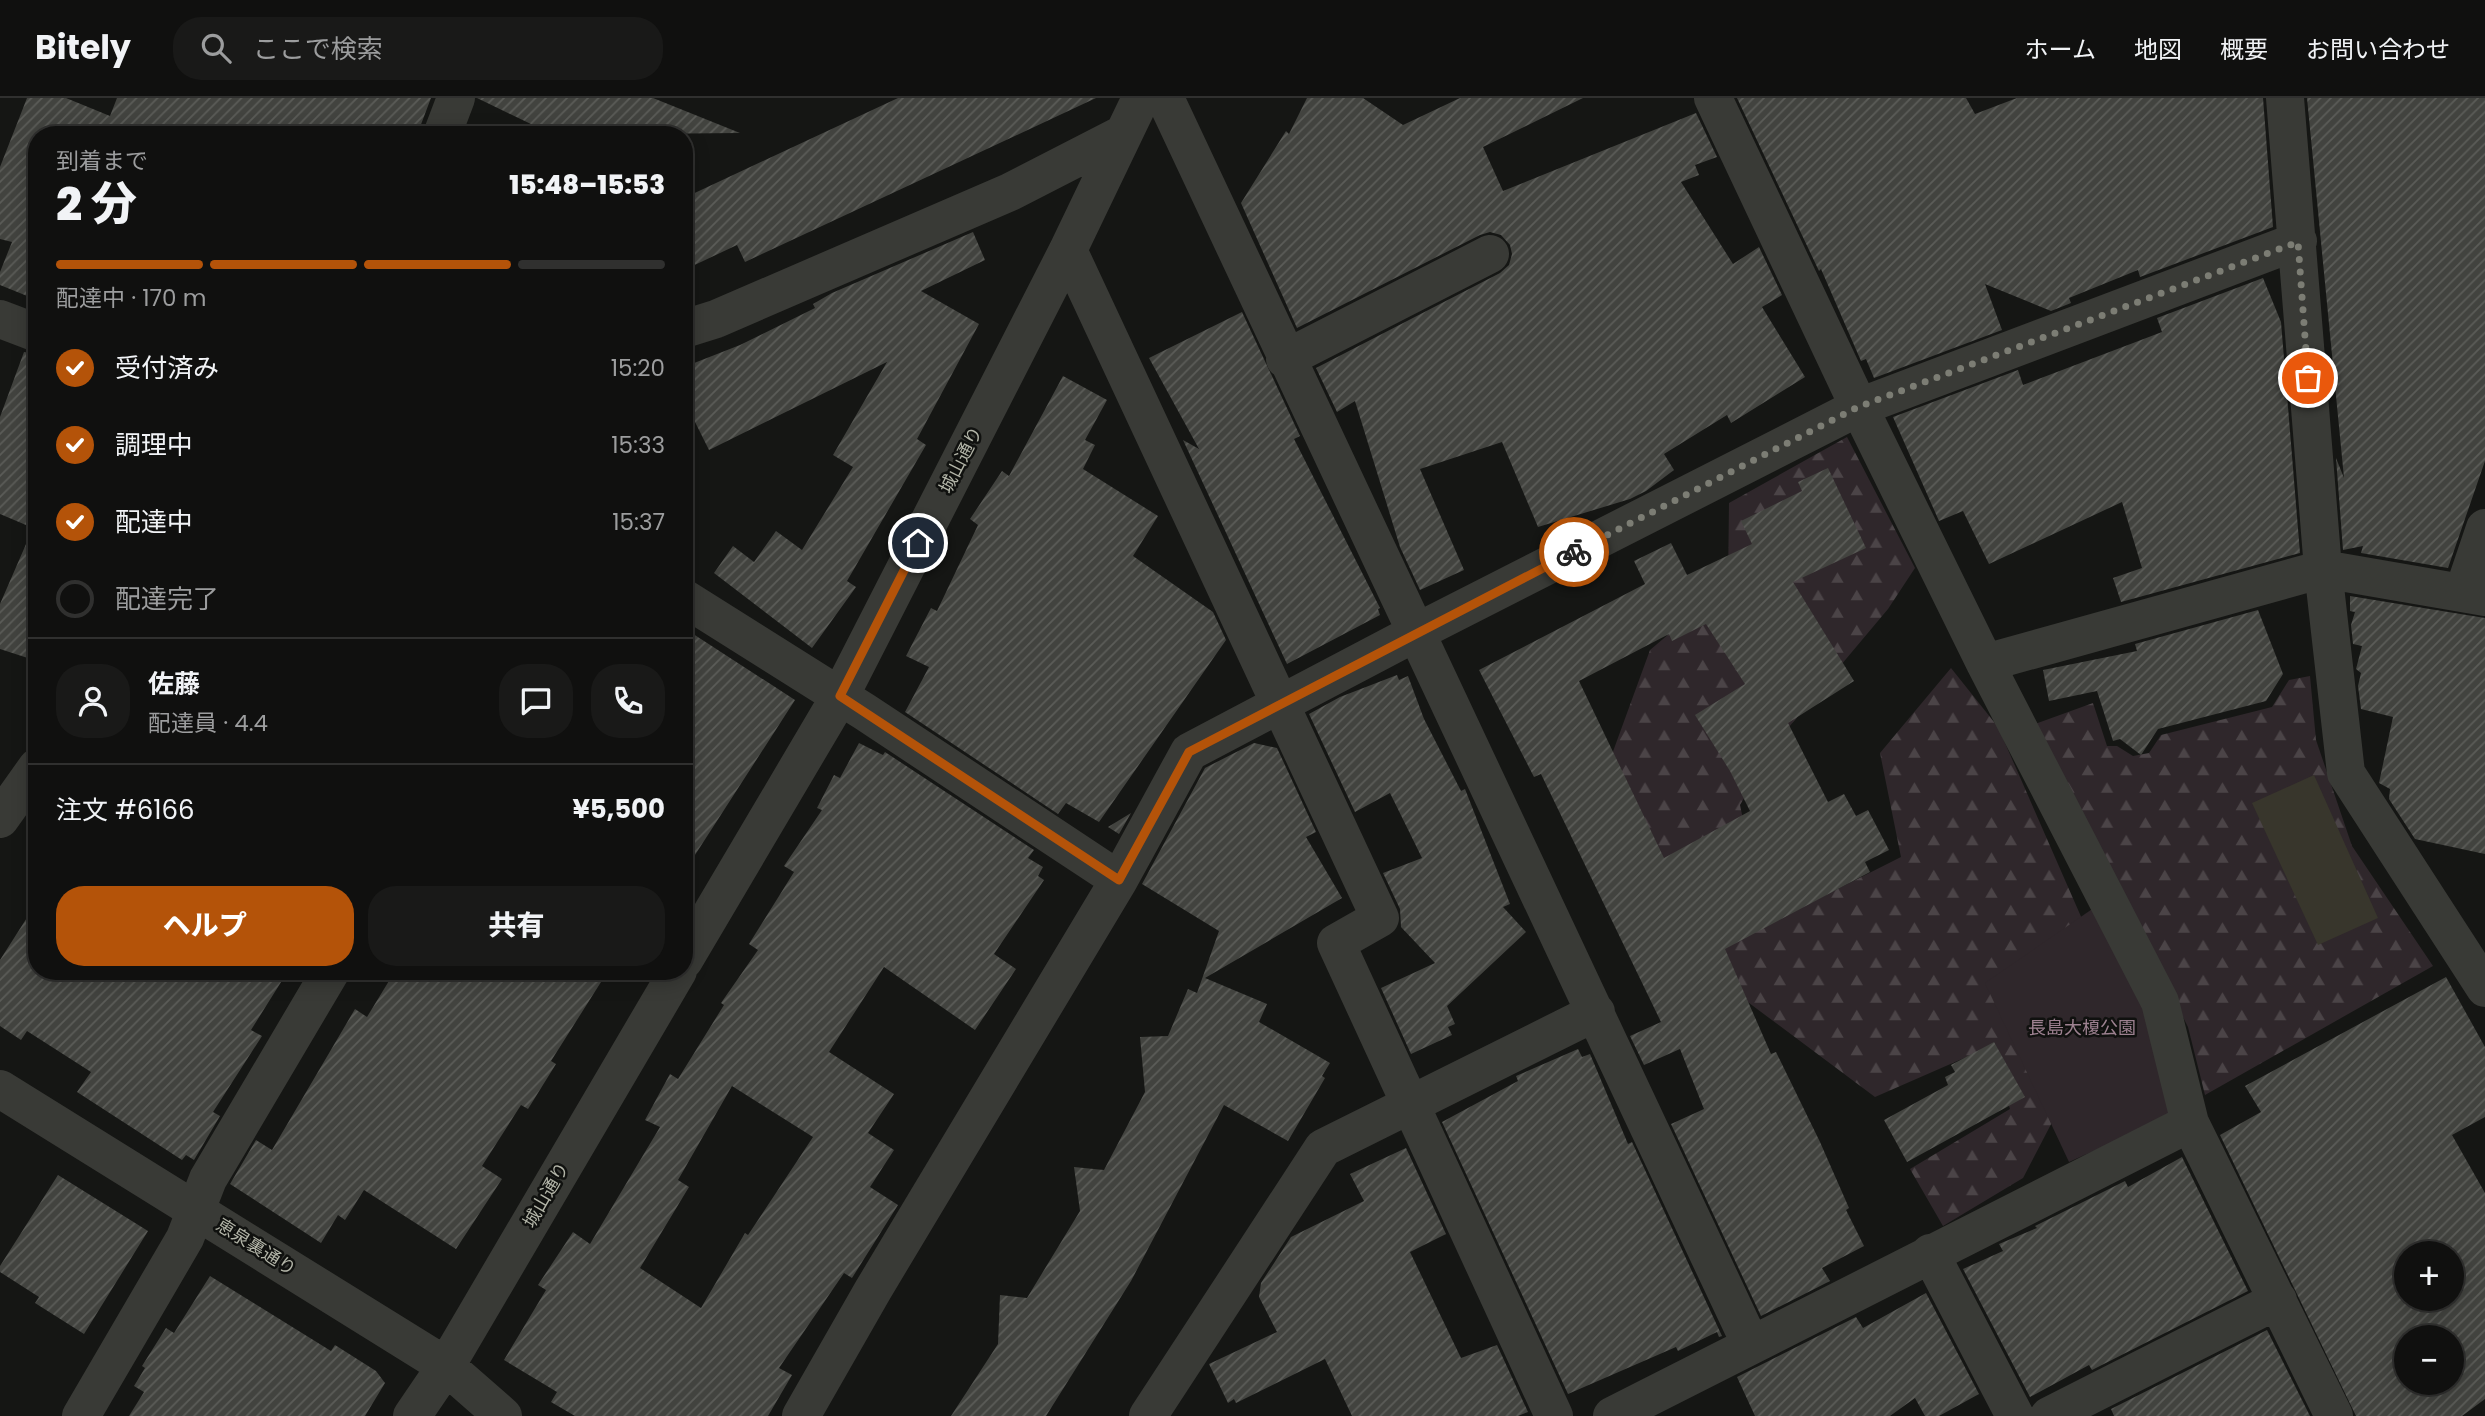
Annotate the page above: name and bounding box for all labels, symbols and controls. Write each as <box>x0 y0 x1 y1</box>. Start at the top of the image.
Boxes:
search box <box>173 17 663 80</box>
text: Bitely <box>35 24 131 71</box>
icon: search <box>197 29 235 67</box>
text: ここで検索 <box>253 31 383 67</box>
text: ホーム <box>2025 33 2096 66</box>
text: 地図 <box>2134 33 2182 66</box>
text: 概要 <box>2220 33 2268 66</box>
text: お問い合わせ <box>2306 33 2450 66</box>
text: 到着まで <box>56 145 148 177</box>
text: 15:48–15:53 <box>509 167 665 203</box>
text: 2 分 <box>56 172 137 236</box>
text: 配達中 · 170 m <box>56 282 206 314</box>
pin <box>2278 348 2338 408</box>
icon: check <box>56 349 94 387</box>
text: 受付済み <box>115 350 219 386</box>
text: 15:20 <box>611 352 665 384</box>
icon: bag <box>2289 359 2327 397</box>
street label: 城山通り <box>933 422 988 498</box>
icon: check <box>56 426 94 464</box>
text: 調理中 <box>115 427 193 463</box>
text: 15:33 <box>611 429 665 461</box>
icon: check <box>56 503 94 541</box>
text: 配達中 <box>115 504 193 540</box>
text: 15:37 <box>612 506 665 538</box>
pin <box>888 513 948 573</box>
courier <box>1539 517 1609 587</box>
icon: home <box>899 524 937 562</box>
icon: bike <box>1555 533 1593 571</box>
text: 配達完了 <box>115 581 219 617</box>
button: person <box>56 664 130 738</box>
button: chat <box>499 664 573 738</box>
button: phone <box>591 664 665 738</box>
text: 佐藤 <box>148 666 200 702</box>
text: 配達員 · 4.4 <box>148 707 268 739</box>
text: ¥5,500 <box>572 791 665 827</box>
text: 注文 #6166 <box>56 792 195 828</box>
button: ヘルプ <box>56 886 354 966</box>
button: 共有 <box>368 886 665 966</box>
park label: 長島大榎公園 <box>2028 1015 2136 1040</box>
street label: 城山通り <box>517 1157 574 1232</box>
street label: 恵泉裏通り <box>211 1212 301 1281</box>
map controls <box>2394 1241 2464 1395</box>
button: + <box>2394 1241 2464 1311</box>
button: − <box>2394 1325 2464 1395</box>

